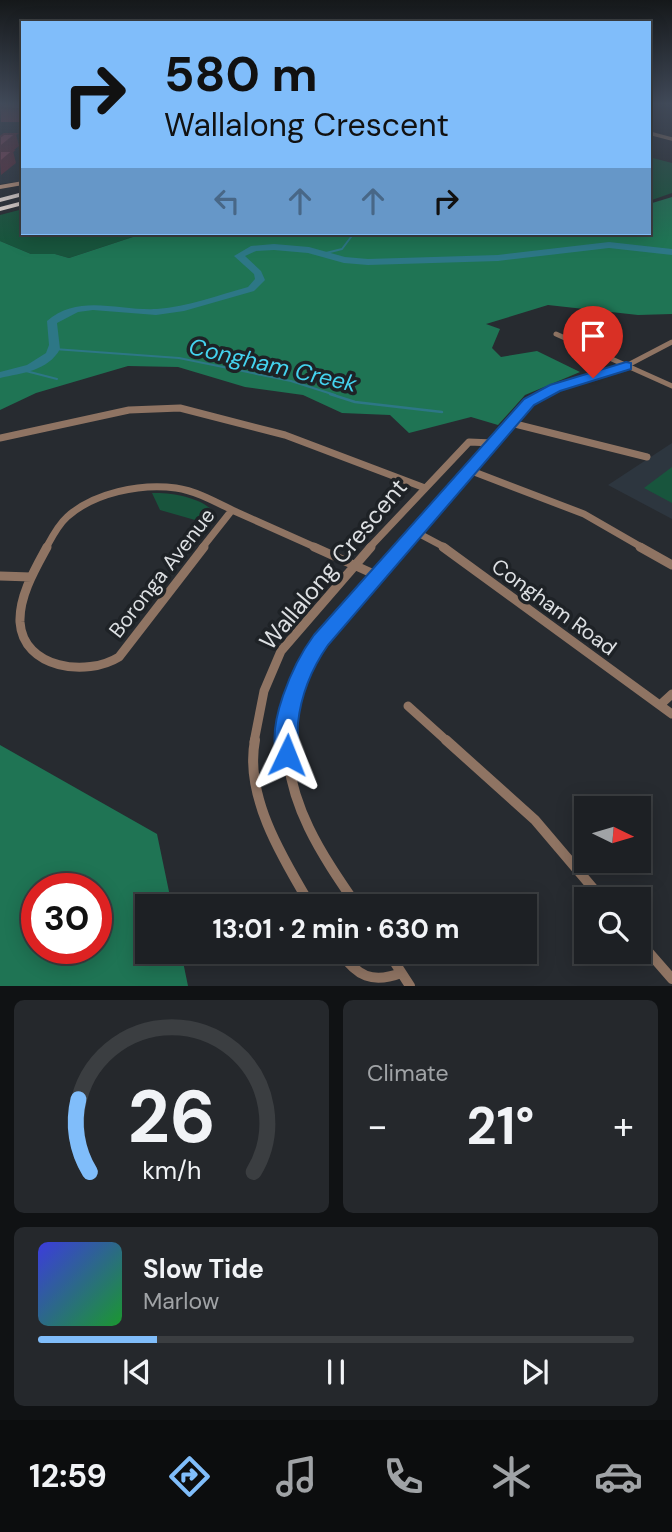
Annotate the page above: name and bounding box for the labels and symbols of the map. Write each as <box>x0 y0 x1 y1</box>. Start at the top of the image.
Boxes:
pin <box>563 306 623 378</box>
water label: Congham Creek <box>186 331 360 399</box>
street label: Wallalong Crescent <box>252 472 414 656</box>
street label: Boronga Avenue <box>103 502 221 644</box>
street label: Congham Road <box>486 552 622 662</box>
position arrow <box>250 718 324 792</box>
north arrow <box>574 796 651 873</box>
speed limit sign: 30 <box>21 873 112 964</box>

